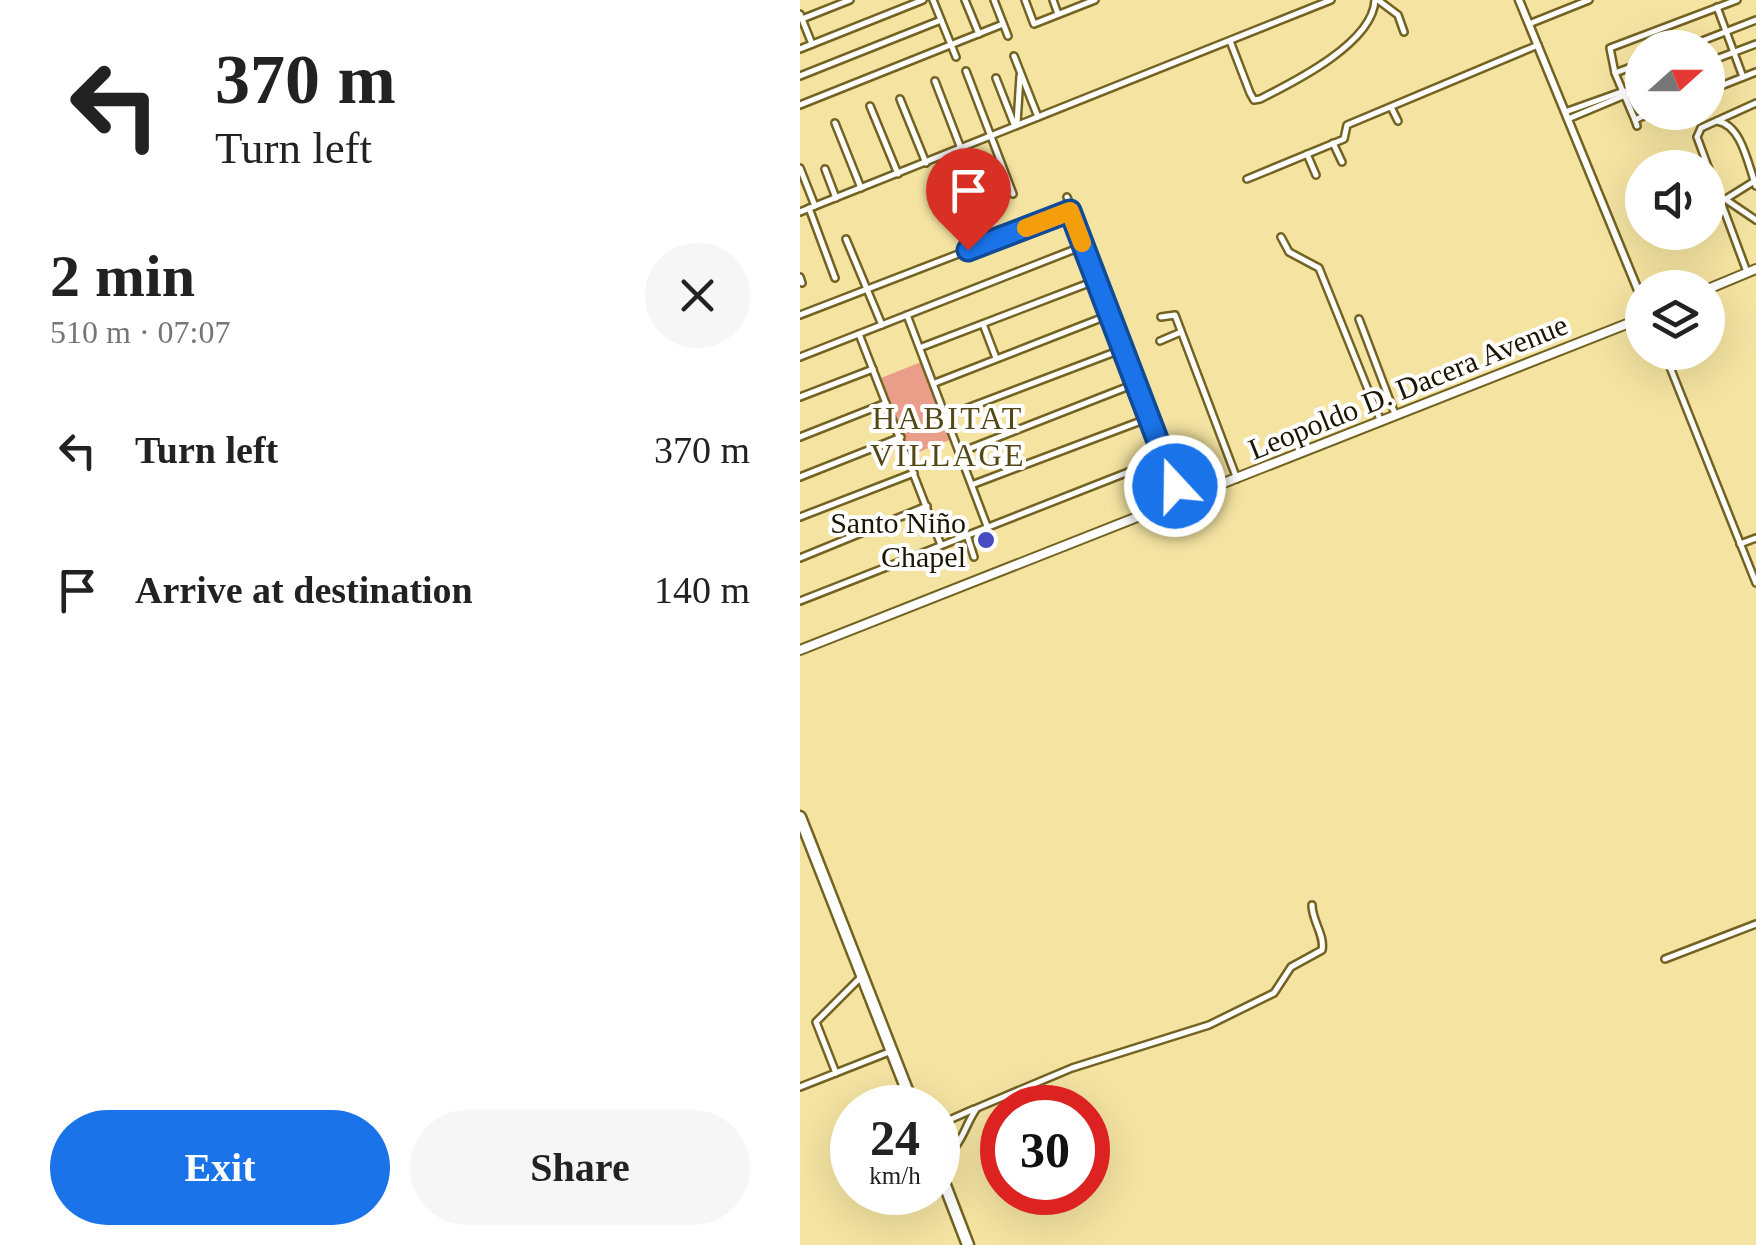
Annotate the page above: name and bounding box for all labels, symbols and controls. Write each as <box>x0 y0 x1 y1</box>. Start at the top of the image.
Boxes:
north arrow <box>1625 30 1725 130</box>
map controls <box>1625 30 1725 370</box>
icon: left <box>50 40 180 170</box>
text: 370 m <box>215 41 396 118</box>
text: Turn left <box>215 123 372 173</box>
pin <box>926 148 1011 251</box>
button: sound <box>1625 150 1725 250</box>
icon: arrive <box>941 163 996 218</box>
text: 2 min <box>50 243 195 309</box>
button: close <box>645 243 750 348</box>
button: layers <box>1625 270 1725 370</box>
street label: Leopoldo D. Dacera Avenue <box>1244 307 1572 466</box>
text: 510 m · 07:07 <box>50 314 230 350</box>
district label: HABITAT VILLAGE <box>870 400 1026 473</box>
icon: left <box>50 423 105 478</box>
text: Turn left <box>135 429 278 471</box>
text: 370 m <box>654 429 750 471</box>
position arrow <box>1123 434 1227 538</box>
place label: Santo Niño Chapel <box>830 506 966 573</box>
marker: Santo Niño Chapel <box>975 529 997 551</box>
icon: arrive <box>50 563 105 618</box>
text: Arrive at destination <box>135 569 473 611</box>
text: 140 m <box>654 569 750 611</box>
speed limit sign: 30 <box>980 1085 1110 1215</box>
button: Exit <box>50 1110 390 1225</box>
button: Share <box>410 1110 750 1225</box>
text: 24 <box>870 1110 920 1166</box>
text: km/h <box>869 1162 921 1189</box>

